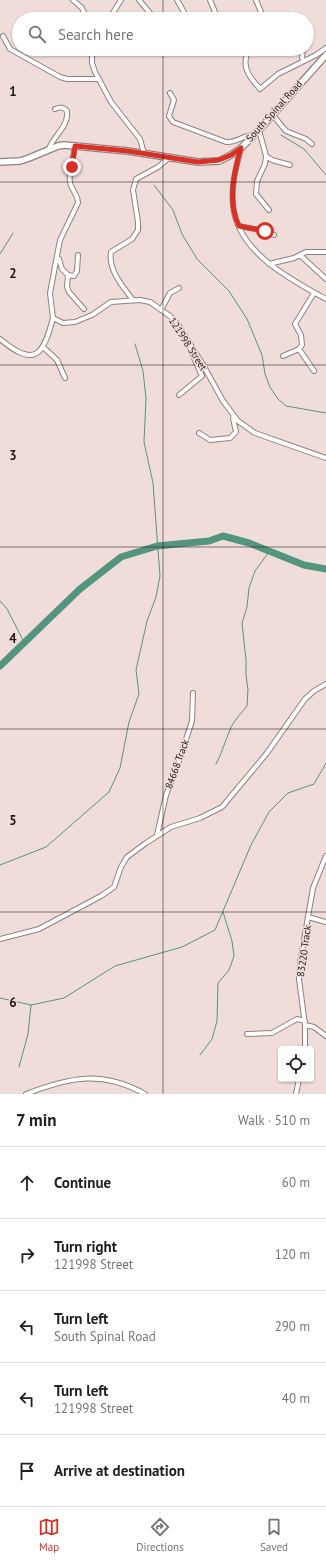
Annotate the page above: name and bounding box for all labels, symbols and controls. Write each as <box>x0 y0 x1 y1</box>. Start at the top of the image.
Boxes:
search box <box>12 12 314 56</box>
icon: search <box>26 23 48 45</box>
text: Search here <box>58 25 134 44</box>
street label: South Spinal Road <box>243 78 305 144</box>
text: 1 <box>9 83 17 100</box>
route end <box>63 158 81 176</box>
route start <box>256 222 274 240</box>
text: 2 <box>9 265 17 282</box>
street label: 121998 Street <box>166 315 210 374</box>
text: 3 <box>9 447 17 464</box>
text: 4 <box>9 630 17 647</box>
street label: 84668 Track <box>162 737 192 791</box>
text: 5 <box>9 812 17 829</box>
street label: 83220 Track <box>294 924 314 978</box>
text: 6 <box>9 994 17 1011</box>
map controls <box>278 1046 314 1082</box>
button: locate <box>278 1046 314 1082</box>
text: 7 min <box>16 1109 57 1131</box>
text: Walk · 510 m <box>238 1112 310 1129</box>
icon: ahead <box>16 1172 38 1194</box>
text: Continue <box>54 1173 111 1192</box>
text: 60 m <box>282 1174 310 1191</box>
text: Turn right <box>54 1237 117 1256</box>
icon: right <box>16 1244 38 1266</box>
text: 120 m <box>275 1246 310 1263</box>
text: 121998 Street <box>54 1256 133 1273</box>
text: Turn left <box>54 1309 108 1328</box>
icon: left <box>16 1316 38 1338</box>
text: 290 m <box>275 1318 310 1335</box>
text: South Spinal Road <box>54 1328 156 1345</box>
text: Turn left <box>54 1381 108 1400</box>
icon: left <box>16 1388 38 1410</box>
text: 40 m <box>282 1390 310 1407</box>
text: 121998 Street <box>54 1400 133 1417</box>
icon: arrive <box>16 1460 38 1482</box>
text: Arrive at destination <box>54 1461 185 1480</box>
tab: Map <box>38 1516 60 1554</box>
tab: Directions <box>136 1516 184 1554</box>
tab: Saved <box>260 1516 288 1554</box>

